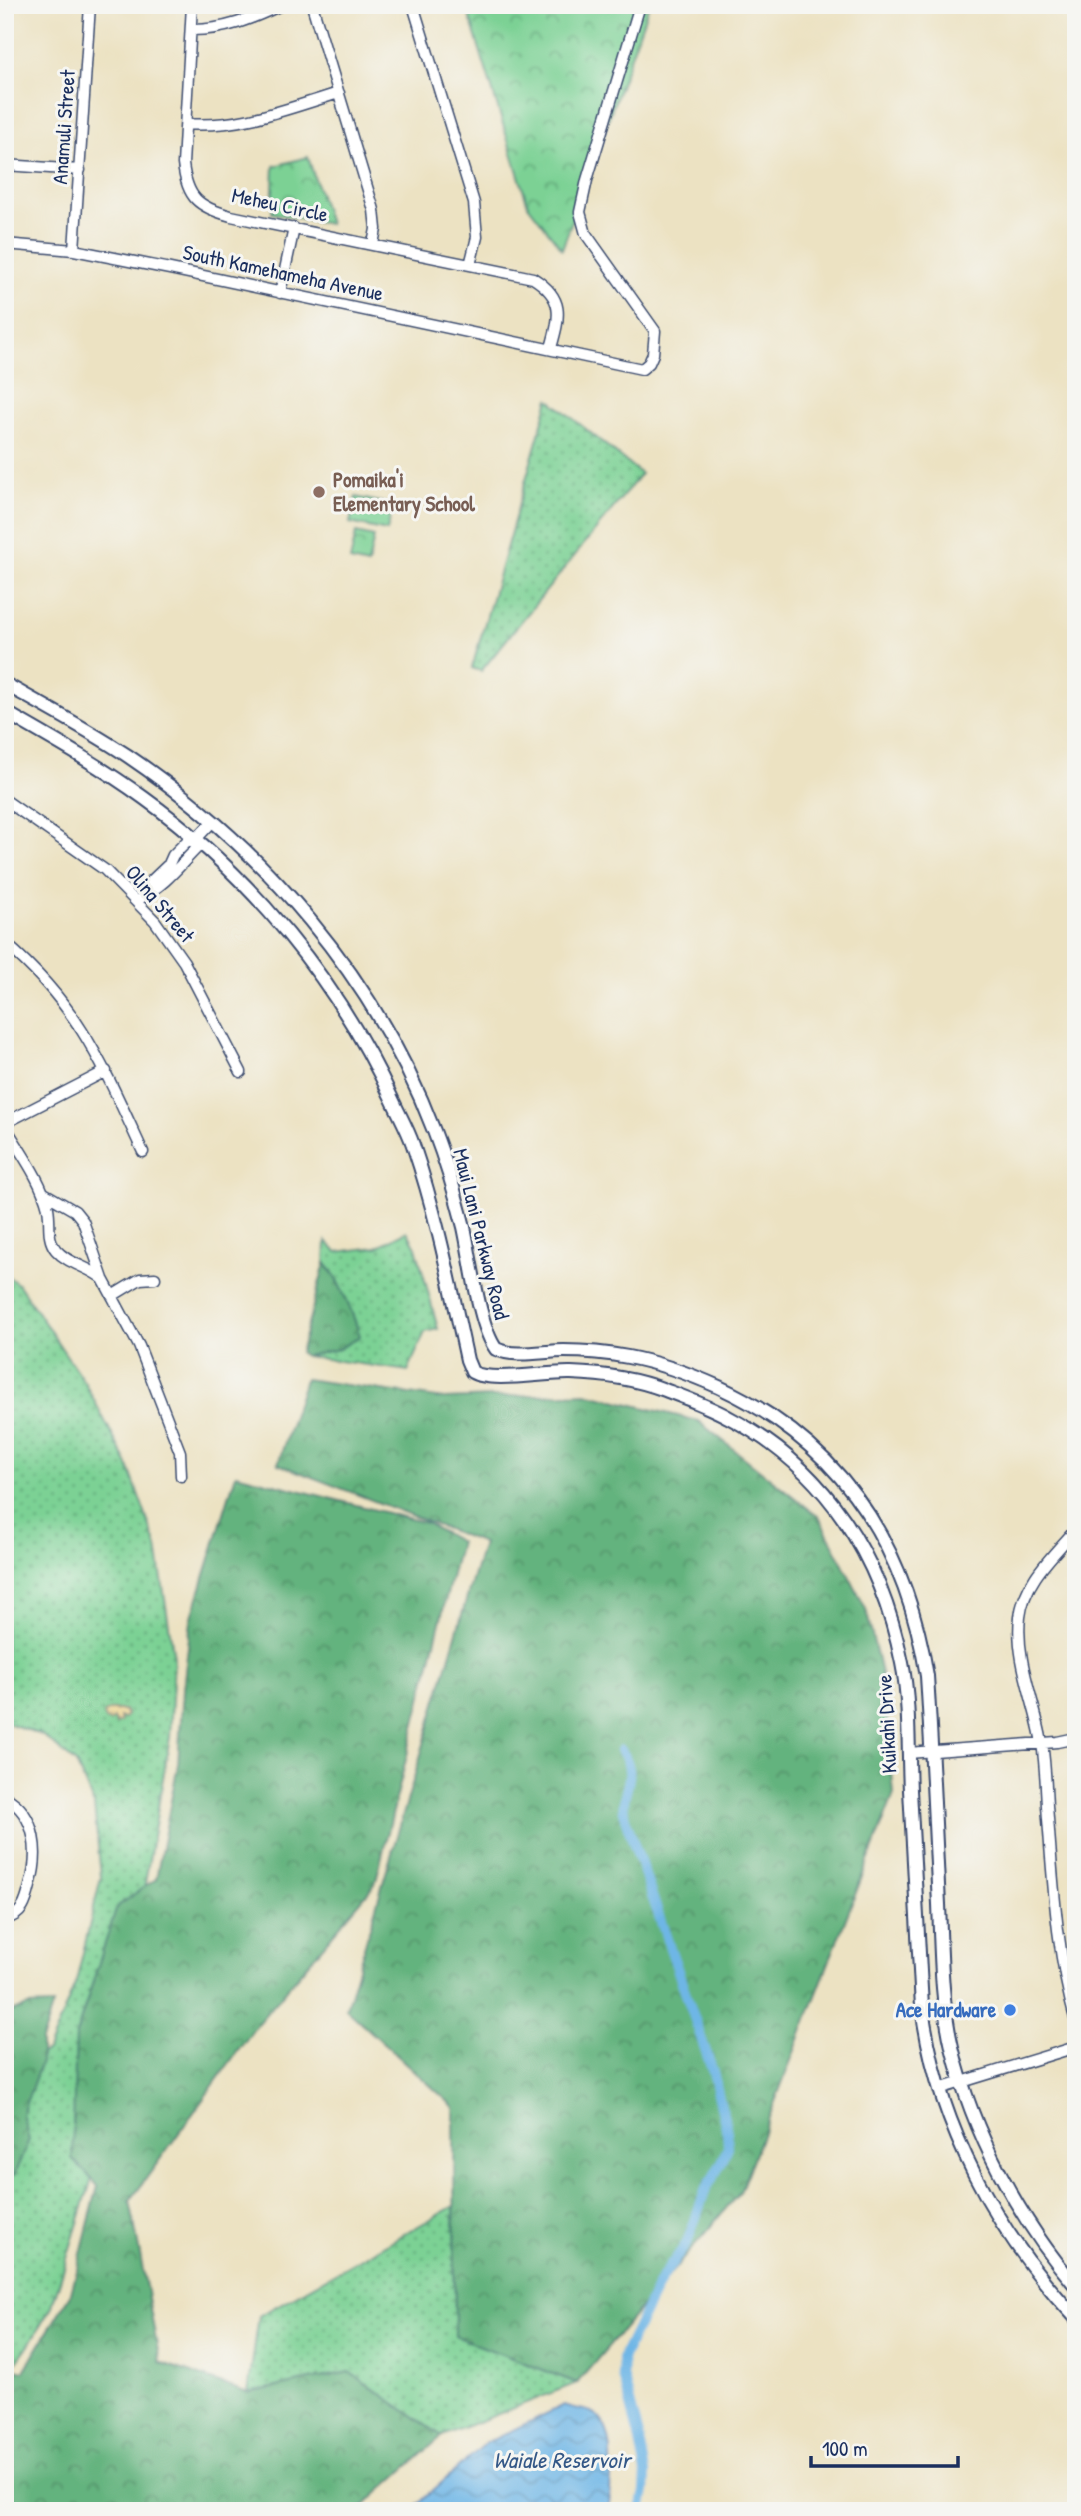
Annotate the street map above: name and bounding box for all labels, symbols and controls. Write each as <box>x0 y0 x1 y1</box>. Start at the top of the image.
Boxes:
street label: Anamuli Street <box>45 68 82 185</box>
street label: Meheu Circle <box>229 180 331 229</box>
street label: South Kamehameha Avenue <box>180 237 386 308</box>
place label: Pomaika'i Elementary School <box>333 465 475 519</box>
marker: Pomaika'i Elementary School <box>311 484 327 500</box>
street label: Olina Street <box>119 859 202 949</box>
street label: Maui Lani Parkway Road <box>446 1145 517 1322</box>
street label: Kuikahi Drive <box>869 1674 904 1774</box>
place label: Ace Hardware <box>896 1995 997 2024</box>
marker: Ace Hardware <box>1002 2002 1018 2018</box>
scale bar <box>811 2425 958 2469</box>
text: 100 m <box>822 2434 868 2463</box>
water label: Waiale Reservoir <box>494 2444 634 2475</box>

